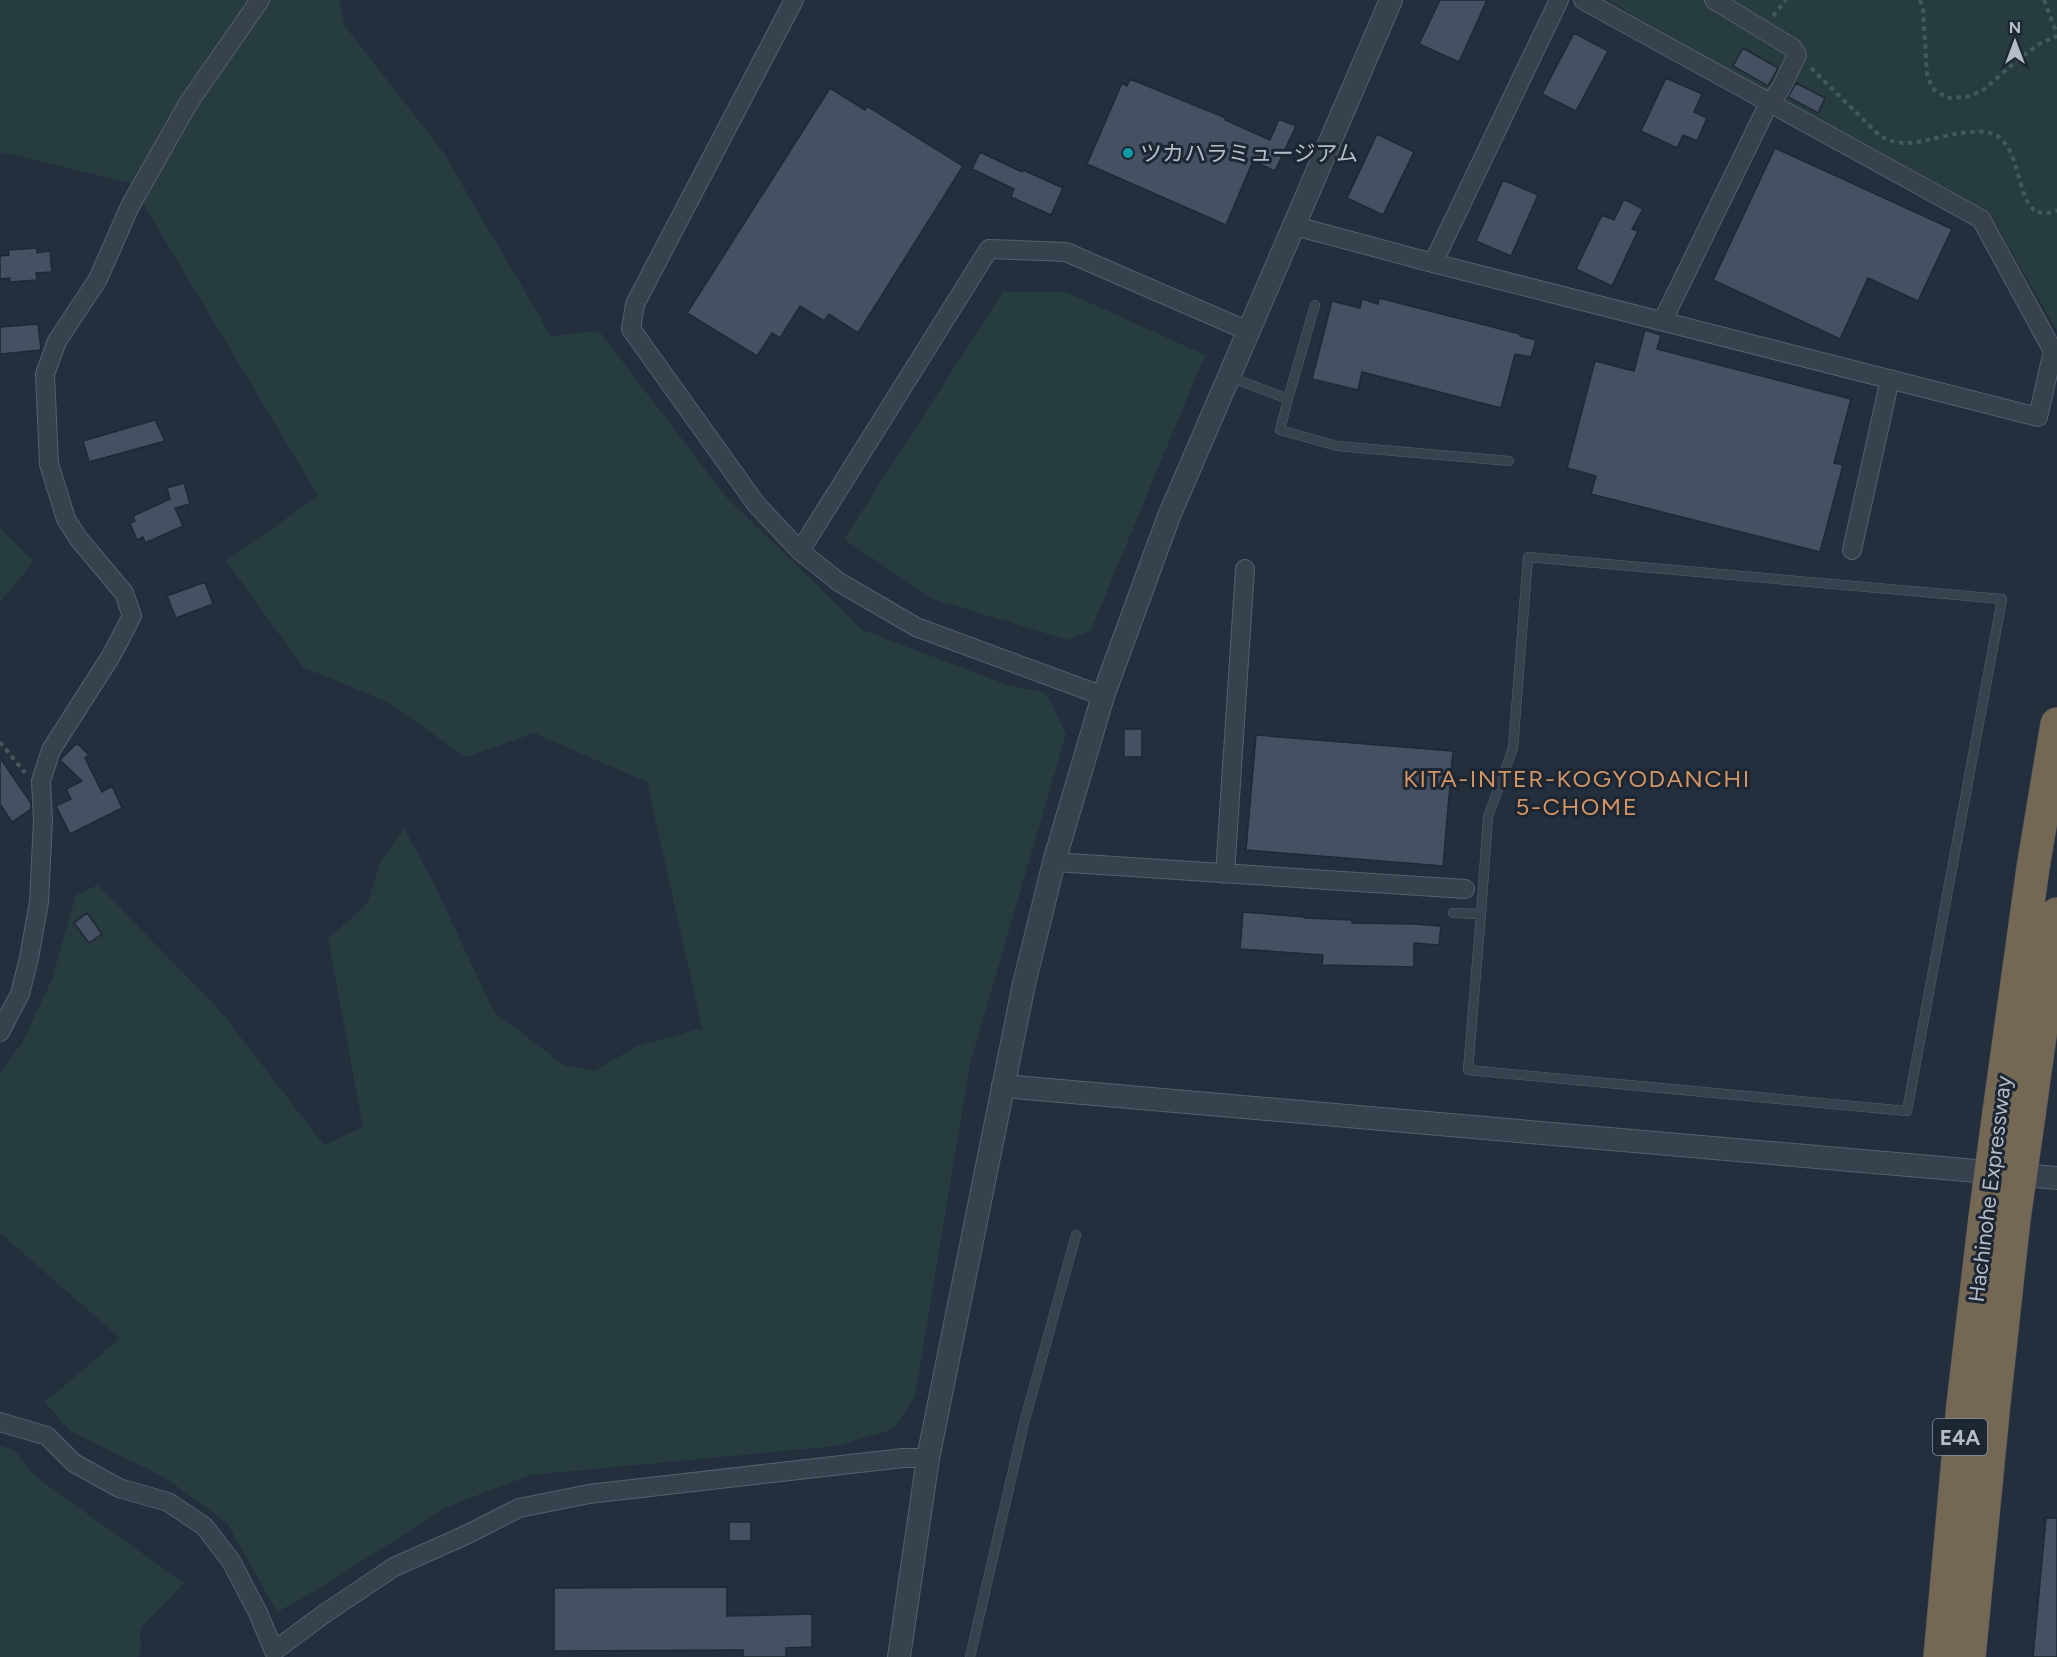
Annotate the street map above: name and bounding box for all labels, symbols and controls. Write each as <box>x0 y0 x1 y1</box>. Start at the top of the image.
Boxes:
north arrow <box>1985 12 2045 72</box>
text: N <box>2009 18 2021 37</box>
place label: ツカハラミュージアム <box>1140 140 1358 167</box>
marker: ツカハラミュージアム <box>1121 146 1135 160</box>
district label: KITA-INTER-KOGYODANCHI 5-CHOME <box>1403 764 1751 821</box>
street label: Hachinohe Expressway <box>1963 1074 2017 1304</box>
road number: E4A <box>1933 1419 1987 1455</box>

